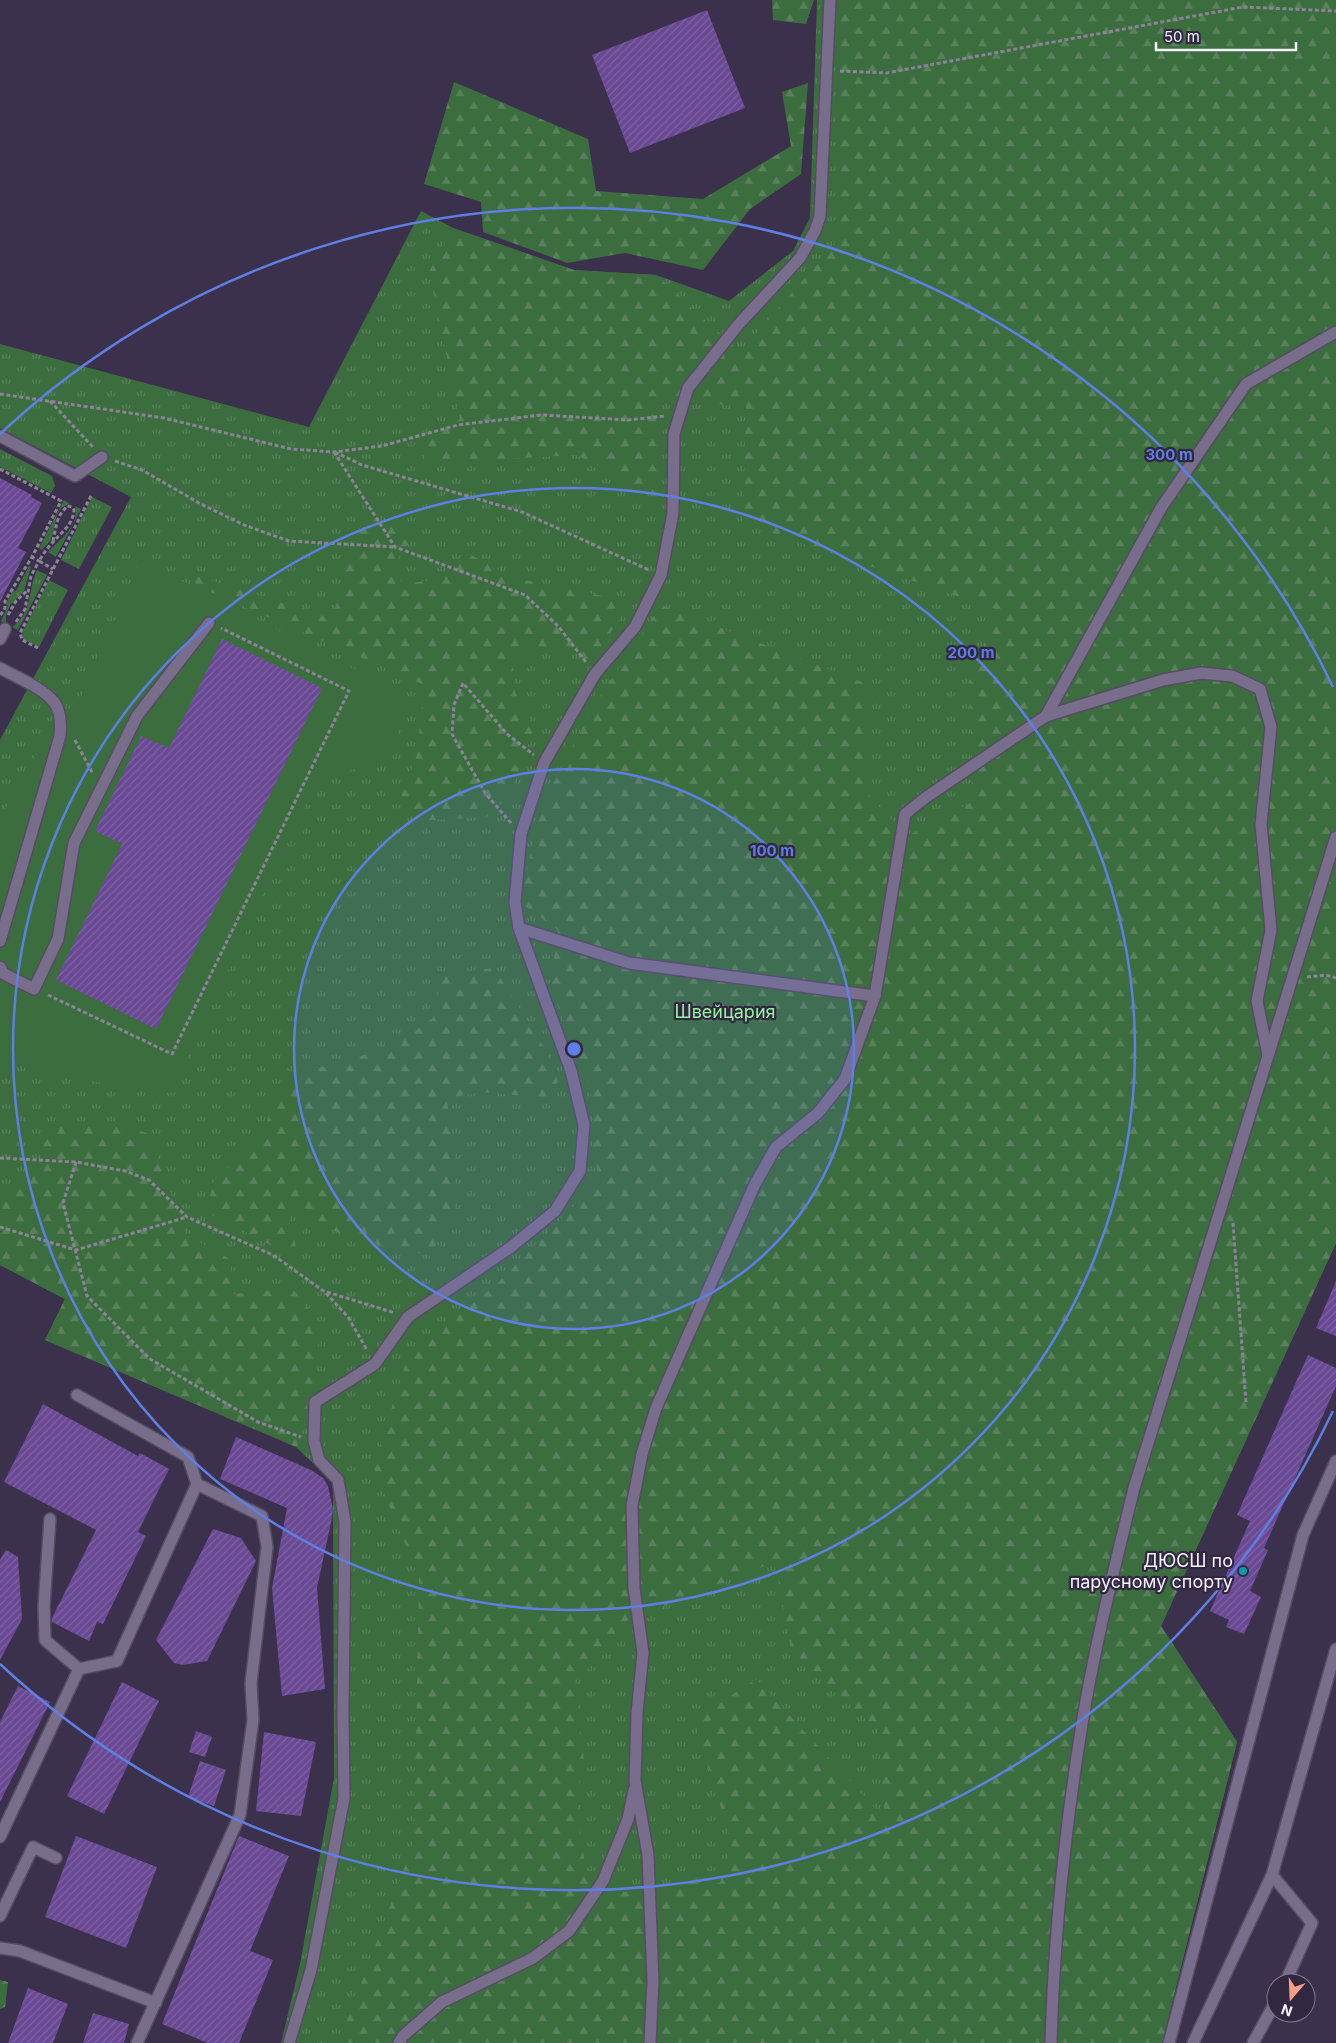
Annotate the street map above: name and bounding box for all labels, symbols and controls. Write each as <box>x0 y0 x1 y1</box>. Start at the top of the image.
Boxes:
scale bar <box>1156 20 1296 52</box>
text: 50 m <box>1164 27 1200 46</box>
text: 300 m <box>1145 445 1193 464</box>
text: 200 m <box>948 643 994 662</box>
text: 100 m <box>750 841 794 860</box>
park label: Швейцария <box>674 1001 776 1022</box>
centre of rings <box>565 1040 583 1058</box>
place label: ДЮСШ по парусному спорту <box>1070 1550 1233 1592</box>
marker: ДЮСШ по парусному спорту <box>1237 1565 1249 1577</box>
north arrow <box>1266 1973 1316 2023</box>
text: N <box>1279 2001 1294 2021</box>

